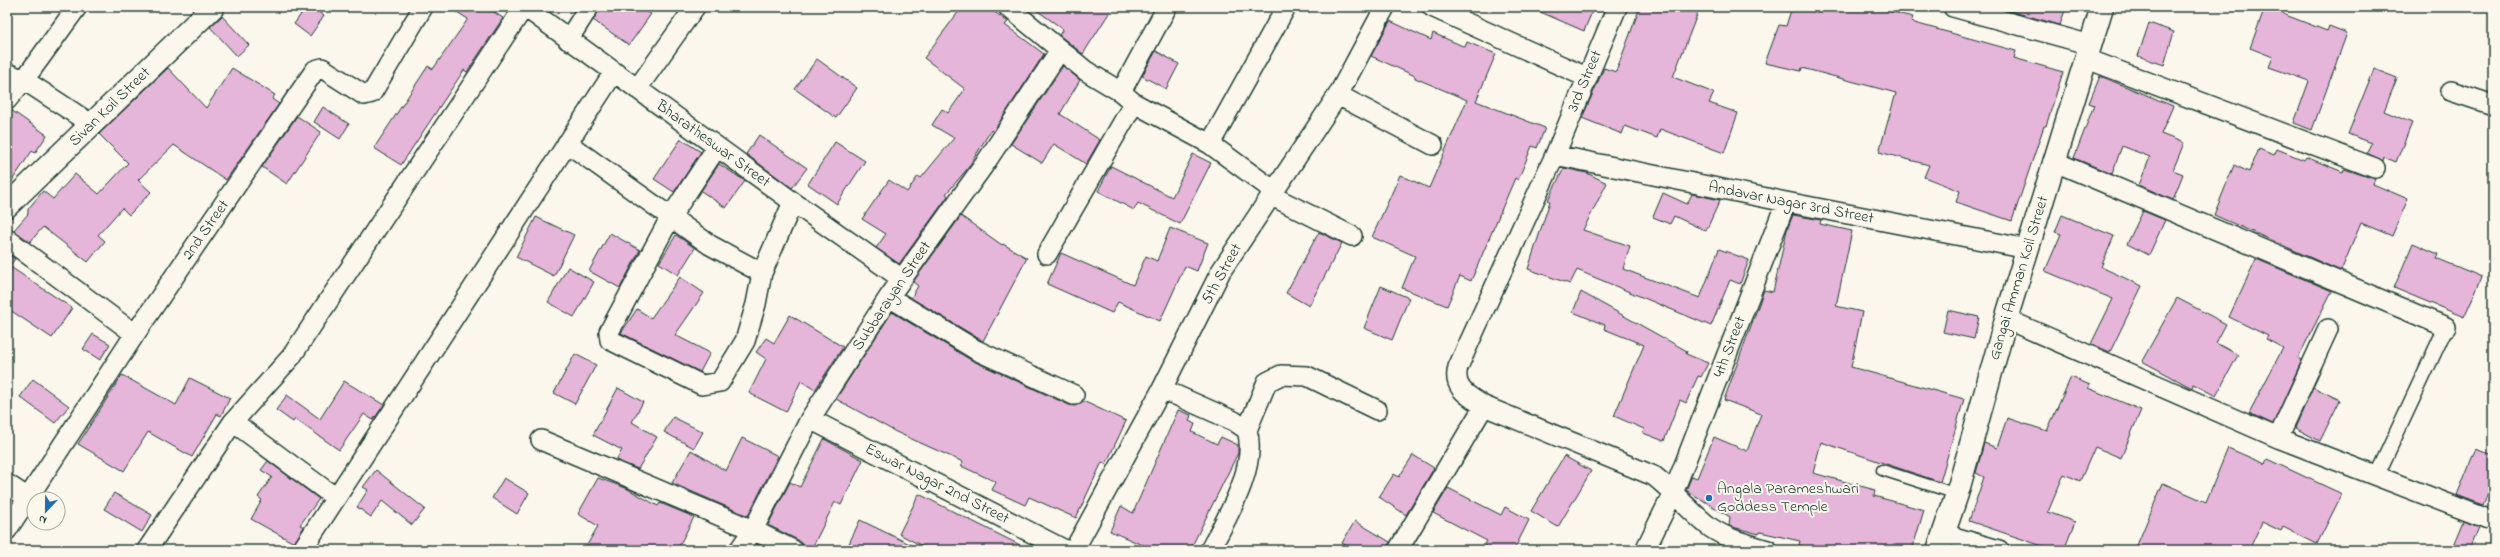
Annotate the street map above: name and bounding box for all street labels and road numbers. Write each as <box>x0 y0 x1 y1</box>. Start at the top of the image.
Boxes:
street label: 3rd Street <box>1561 46 1609 116</box>
street label: Sivan Koil Street <box>64 61 157 152</box>
street label: Bharatheswar Street <box>650 94 776 194</box>
street label: Andavar Nagar 3rd Street <box>1706 175 1876 231</box>
street label: Gangai Amman Koil Street <box>1983 192 2056 363</box>
street label: 2nd Street <box>176 194 236 265</box>
street label: Subbarayan Street <box>846 236 938 356</box>
street label: 5th Street <box>1195 239 1249 309</box>
street label: 4th Street <box>1707 312 1753 381</box>
street label: Eswar Nagar 2nd Street <box>861 437 1014 531</box>

